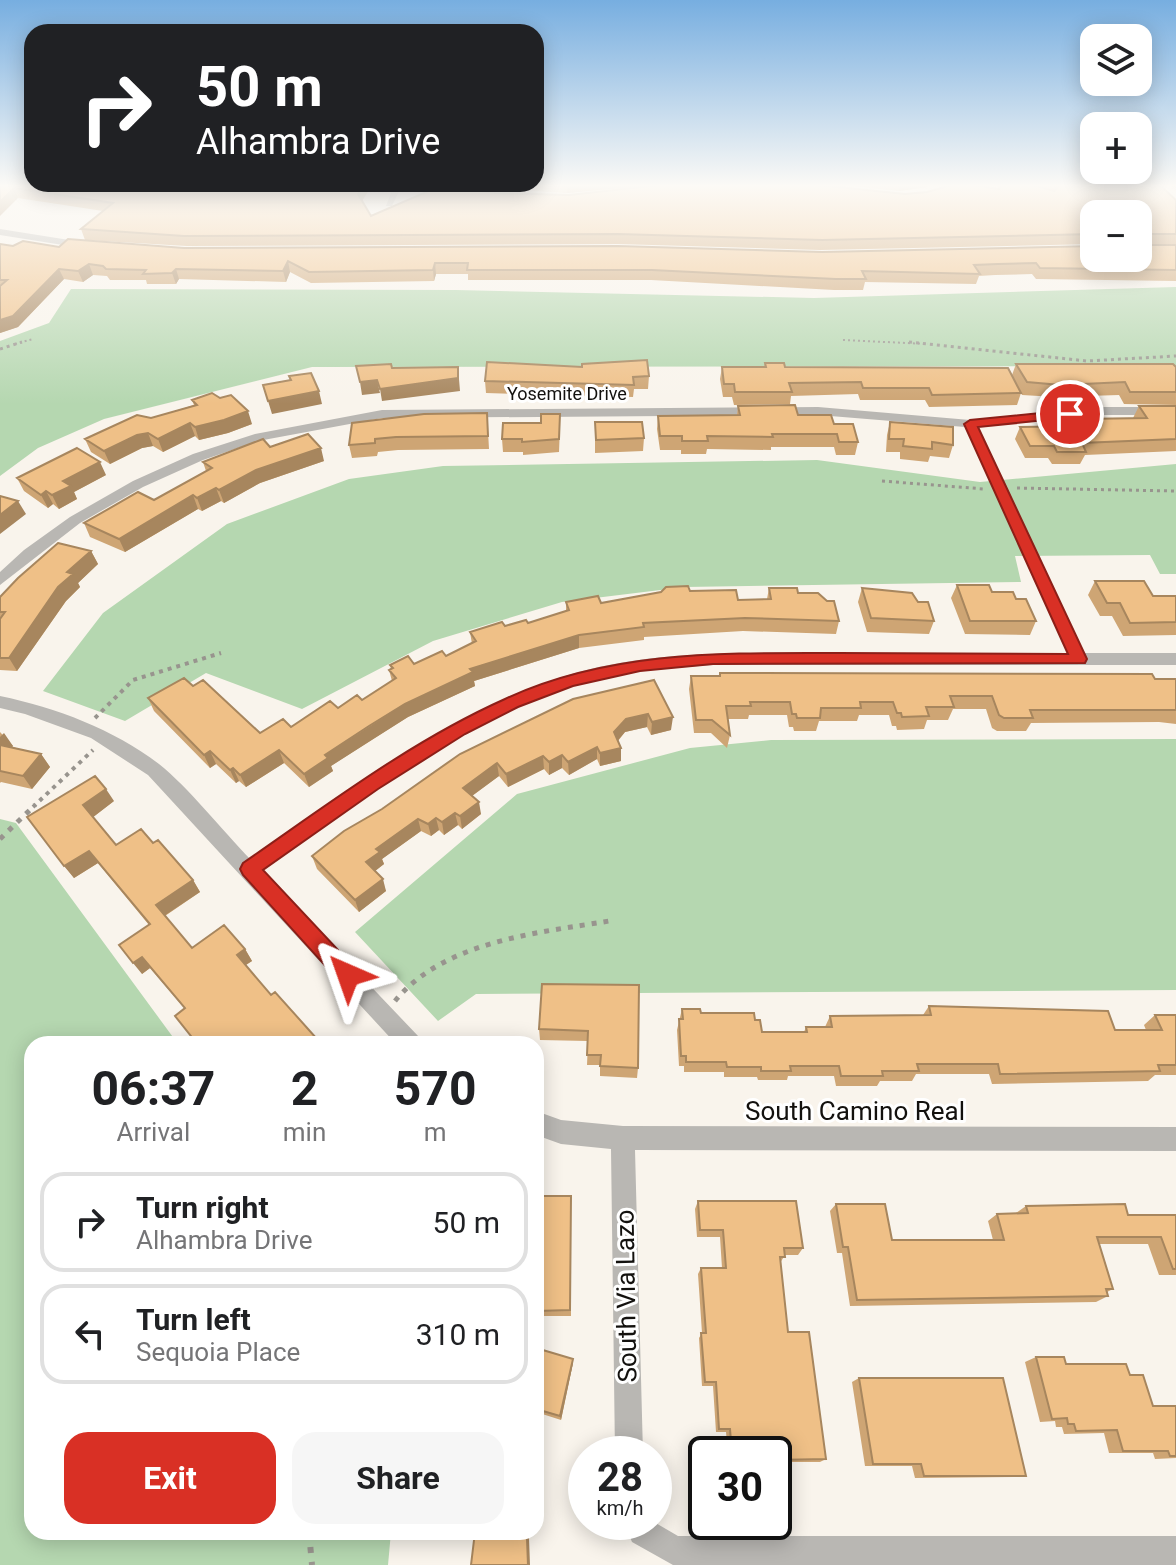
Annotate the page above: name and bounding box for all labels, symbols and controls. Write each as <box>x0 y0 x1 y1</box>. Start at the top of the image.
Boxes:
map controls <box>1080 24 1152 272</box>
button: layers <box>1080 24 1152 96</box>
text: 50 m <box>196 54 323 120</box>
icon: right <box>64 56 168 160</box>
button: + <box>1080 112 1152 184</box>
text: Alhambra Drive <box>196 121 440 163</box>
button: − <box>1080 200 1152 272</box>
pin <box>1036 380 1104 448</box>
street label: Yosemite Drive <box>507 383 627 404</box>
icon: arrive <box>1048 392 1092 436</box>
position arrow <box>306 933 390 1017</box>
text: 06:37 <box>92 1060 215 1117</box>
text: 2 <box>291 1060 318 1117</box>
text: 570 <box>394 1060 476 1117</box>
street label: South Camino Real <box>745 1096 965 1126</box>
text: Arrival <box>117 1117 190 1147</box>
text: min <box>283 1117 326 1147</box>
text: m <box>424 1117 447 1147</box>
text: Turn right <box>136 1190 269 1225</box>
icon: right <box>68 1200 112 1244</box>
text: 50 m <box>433 1205 500 1240</box>
street label: South Via Lazo <box>609 1209 643 1383</box>
text: Alhambra Drive <box>136 1225 312 1255</box>
text: Turn left <box>136 1302 251 1337</box>
icon: left <box>68 1312 112 1356</box>
text: 310 m <box>416 1317 500 1352</box>
text: Sequoia Place <box>136 1337 300 1367</box>
button: Exit <box>64 1432 276 1524</box>
button: Share <box>292 1432 504 1524</box>
speed limit sign: 30 <box>688 1436 792 1540</box>
text: 28 <box>597 1454 643 1501</box>
text: km/h <box>597 1496 643 1520</box>

